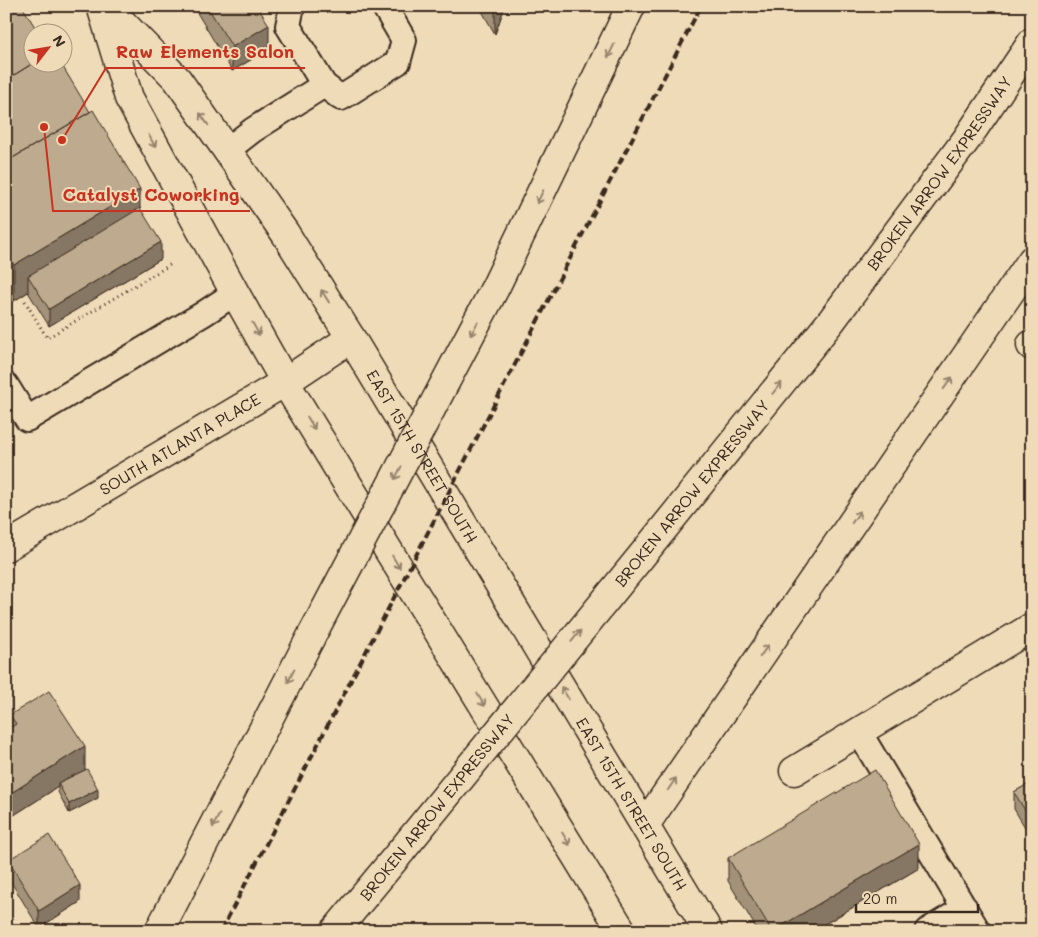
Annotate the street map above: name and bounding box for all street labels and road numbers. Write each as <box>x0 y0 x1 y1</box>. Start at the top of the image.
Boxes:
street label: BROKEN ARROW EXPRESSWAY <box>862 72 1016 274</box>
street label: EAST 15TH STREET SOUTH <box>362 366 483 547</box>
street label: SOUTH ATLANTA PLACE <box>95 388 264 499</box>
street label: BROKEN ARROW EXPRESSWAY <box>610 395 774 590</box>
street label: BROKEN ARROW EXPRESSWAY <box>355 709 519 904</box>
street label: EAST 15TH STREET SOUTH <box>572 713 692 894</box>

